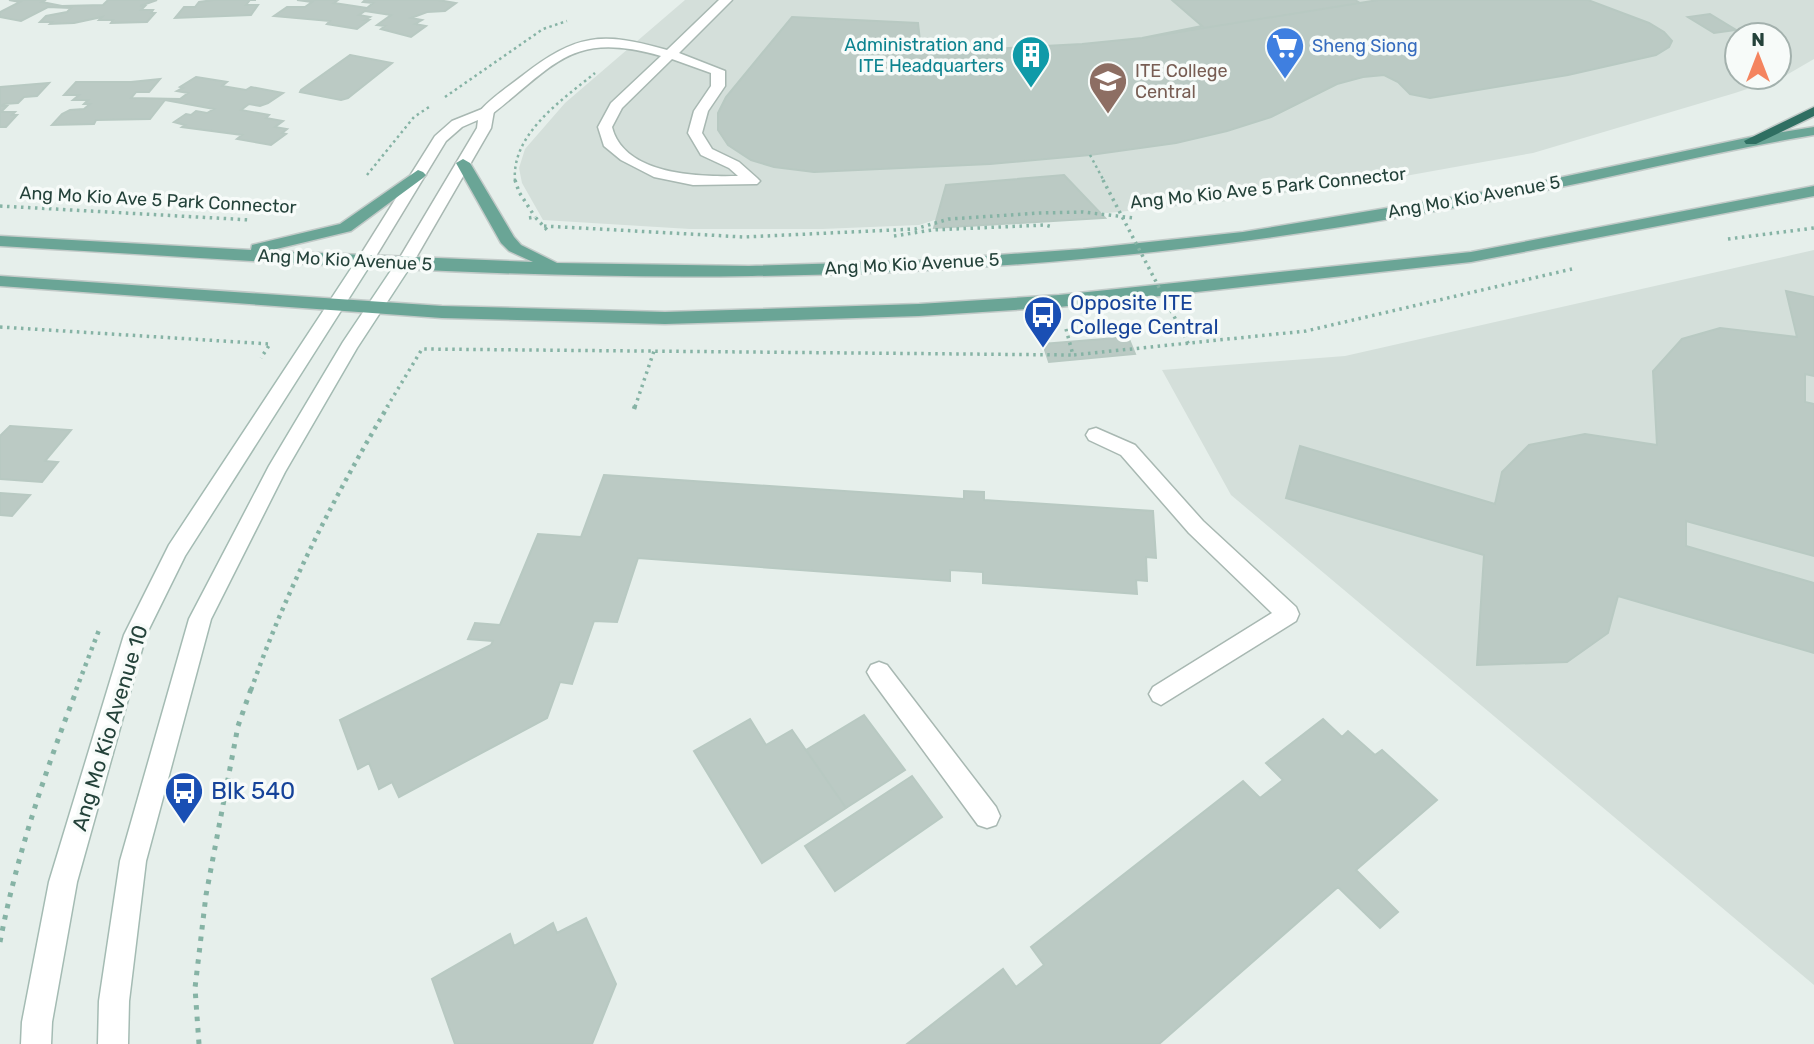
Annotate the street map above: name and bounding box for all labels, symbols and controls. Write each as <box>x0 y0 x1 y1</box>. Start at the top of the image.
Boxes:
north arrow <box>1723 21 1793 91</box>
supermarket icon: Sheng Siong <box>1264 25 1306 80</box>
text: N <box>1751 28 1765 51</box>
place label: Administration and ITE Headquarters <box>844 34 1004 77</box>
building icon: Administration and ITE Headquarters <box>1010 34 1052 89</box>
place label: Sheng Siong <box>1312 35 1418 57</box>
school or university icon: ITE College Central <box>1087 60 1129 115</box>
place label: ITE College Central <box>1135 60 1228 103</box>
street label: Ang Mo Kio Ave 5 Park Connector <box>1129 163 1407 213</box>
street label: Ang Mo Kio Avenue 5 <box>1386 171 1562 223</box>
street label: Ang Mo Kio Ave 5 Park Connector <box>19 182 297 218</box>
street label: Ang Mo Kio Avenue 5 <box>257 244 433 276</box>
street label: Ang Mo Kio Avenue 5 <box>824 248 1000 280</box>
place label: Opposite ITE College Central <box>1070 290 1218 339</box>
bus stop icon: Opposite ITE College Central <box>1022 294 1064 349</box>
street label: Ang Mo Kio Avenue 10 <box>66 622 153 834</box>
bus stop icon: Blk 540 <box>163 770 205 825</box>
place label: Blk 540 <box>211 777 295 805</box>

